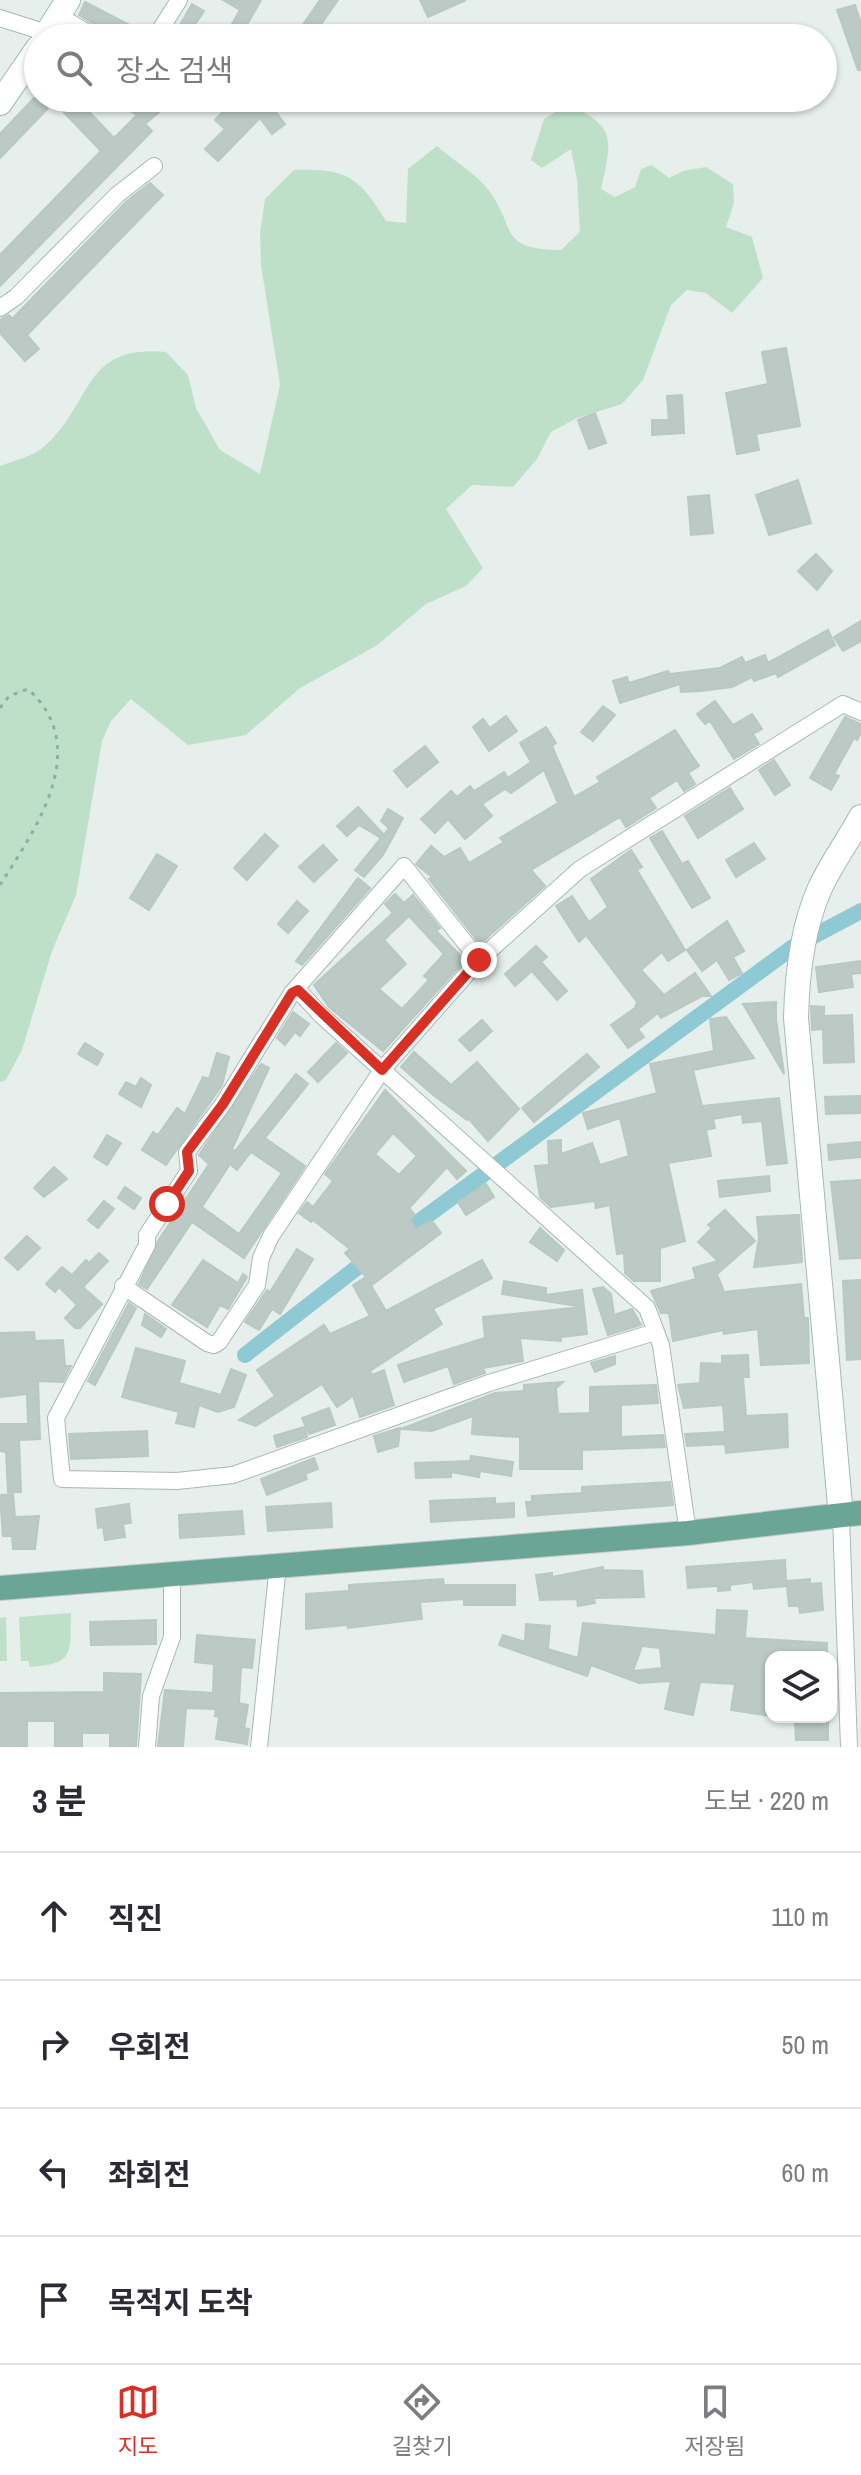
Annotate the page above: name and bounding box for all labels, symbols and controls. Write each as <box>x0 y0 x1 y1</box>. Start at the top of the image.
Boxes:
search box <box>24 24 837 112</box>
icon: search <box>52 46 96 90</box>
text: 장소 검색 <box>116 50 233 90</box>
route end <box>461 942 497 978</box>
route start <box>149 1186 185 1222</box>
map controls <box>765 1651 837 1723</box>
button: layers <box>765 1651 837 1723</box>
text: 3 분 <box>32 1778 87 1824</box>
text: 도보 · 220 m <box>704 1783 829 1818</box>
icon: ahead <box>32 1894 76 1938</box>
text: 직진 <box>108 1898 163 1938</box>
text: 110 m <box>771 1899 829 1934</box>
icon: right <box>32 2022 76 2066</box>
text: 우회전 <box>108 2026 191 2066</box>
text: 50 m <box>782 2027 829 2062</box>
icon: left <box>32 2150 76 2194</box>
text: 좌회전 <box>108 2154 191 2194</box>
text: 60 m <box>782 2155 829 2190</box>
icon: arrive <box>32 2278 76 2322</box>
text: 목적지 도착 <box>108 2282 253 2322</box>
tab: 지도 <box>116 2380 160 2461</box>
tab: 길찾기 <box>392 2380 453 2461</box>
tab: 저장됨 <box>684 2380 745 2461</box>

